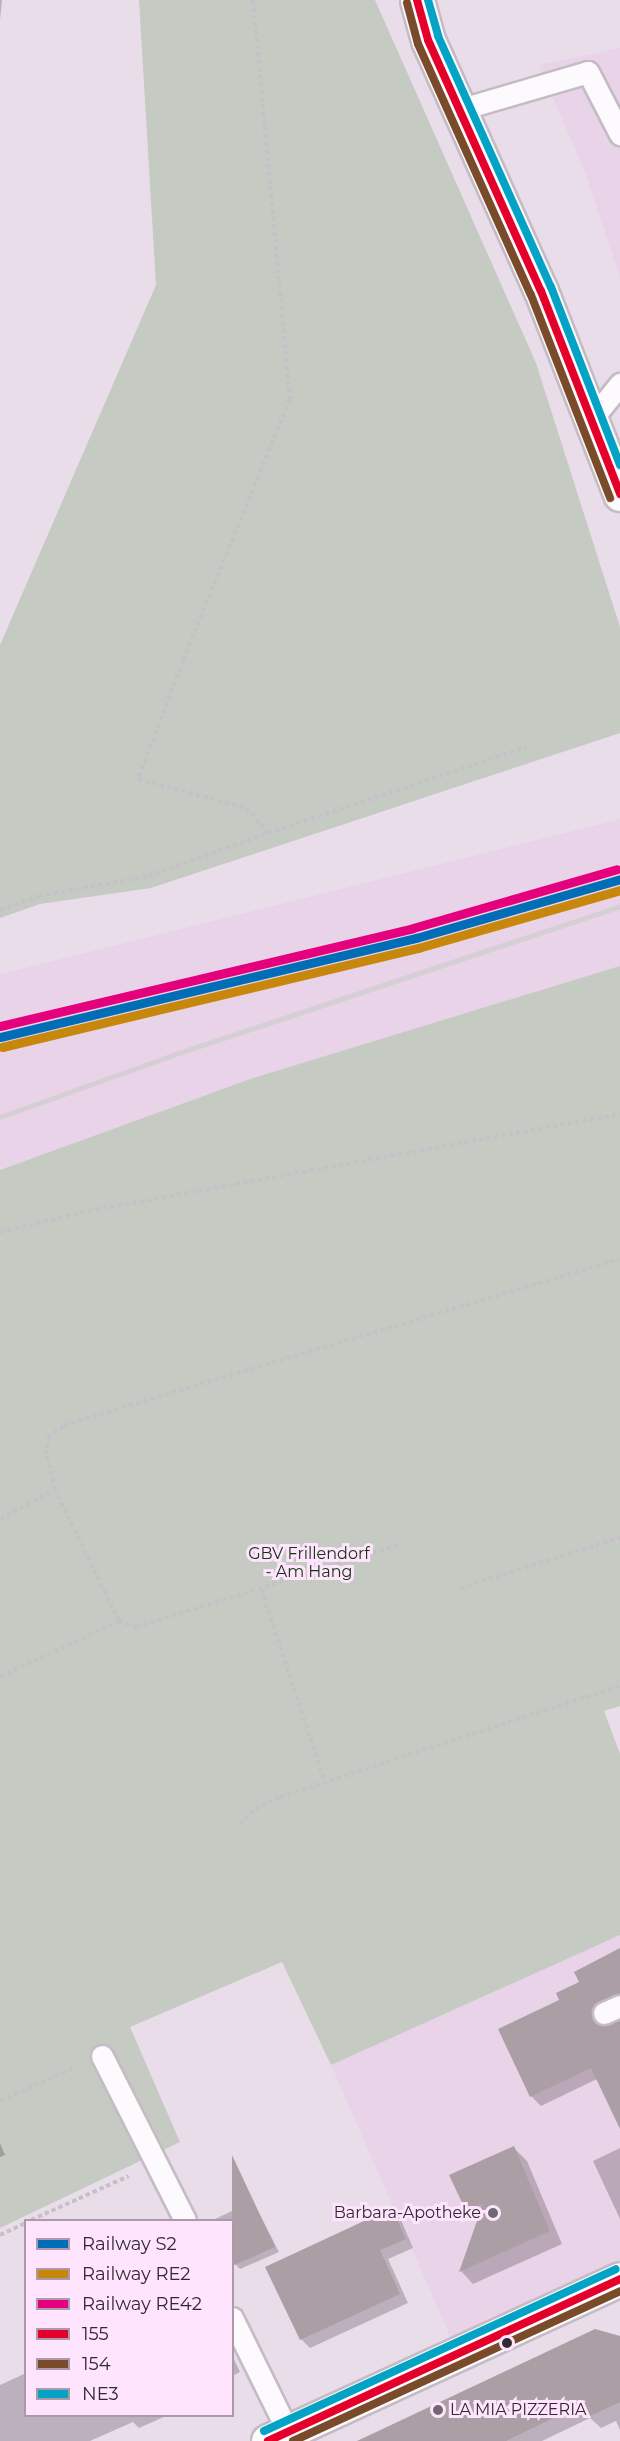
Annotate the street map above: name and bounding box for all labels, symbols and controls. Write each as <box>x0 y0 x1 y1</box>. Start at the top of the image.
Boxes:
park label: GBV Frillendorf - Am Hang <box>248 1544 370 1582</box>
place label: Barbara-Apotheke <box>334 2203 481 2223</box>
marker: Barbara-Apotheke <box>486 2206 500 2220</box>
legend <box>24 2219 234 2417</box>
text: Railway S2 <box>82 2233 177 2255</box>
text: Railway RE2 <box>82 2263 191 2285</box>
text: Railway RE42 <box>82 2293 202 2315</box>
text: 155 <box>82 2323 109 2345</box>
unlabelled marker <box>501 2337 513 2349</box>
text: 154 <box>82 2353 111 2375</box>
text: NE3 <box>82 2383 119 2405</box>
place label: LA MIA PIZZERIA <box>450 2400 586 2420</box>
marker: LA MIA PIZZERIA <box>431 2403 445 2417</box>

